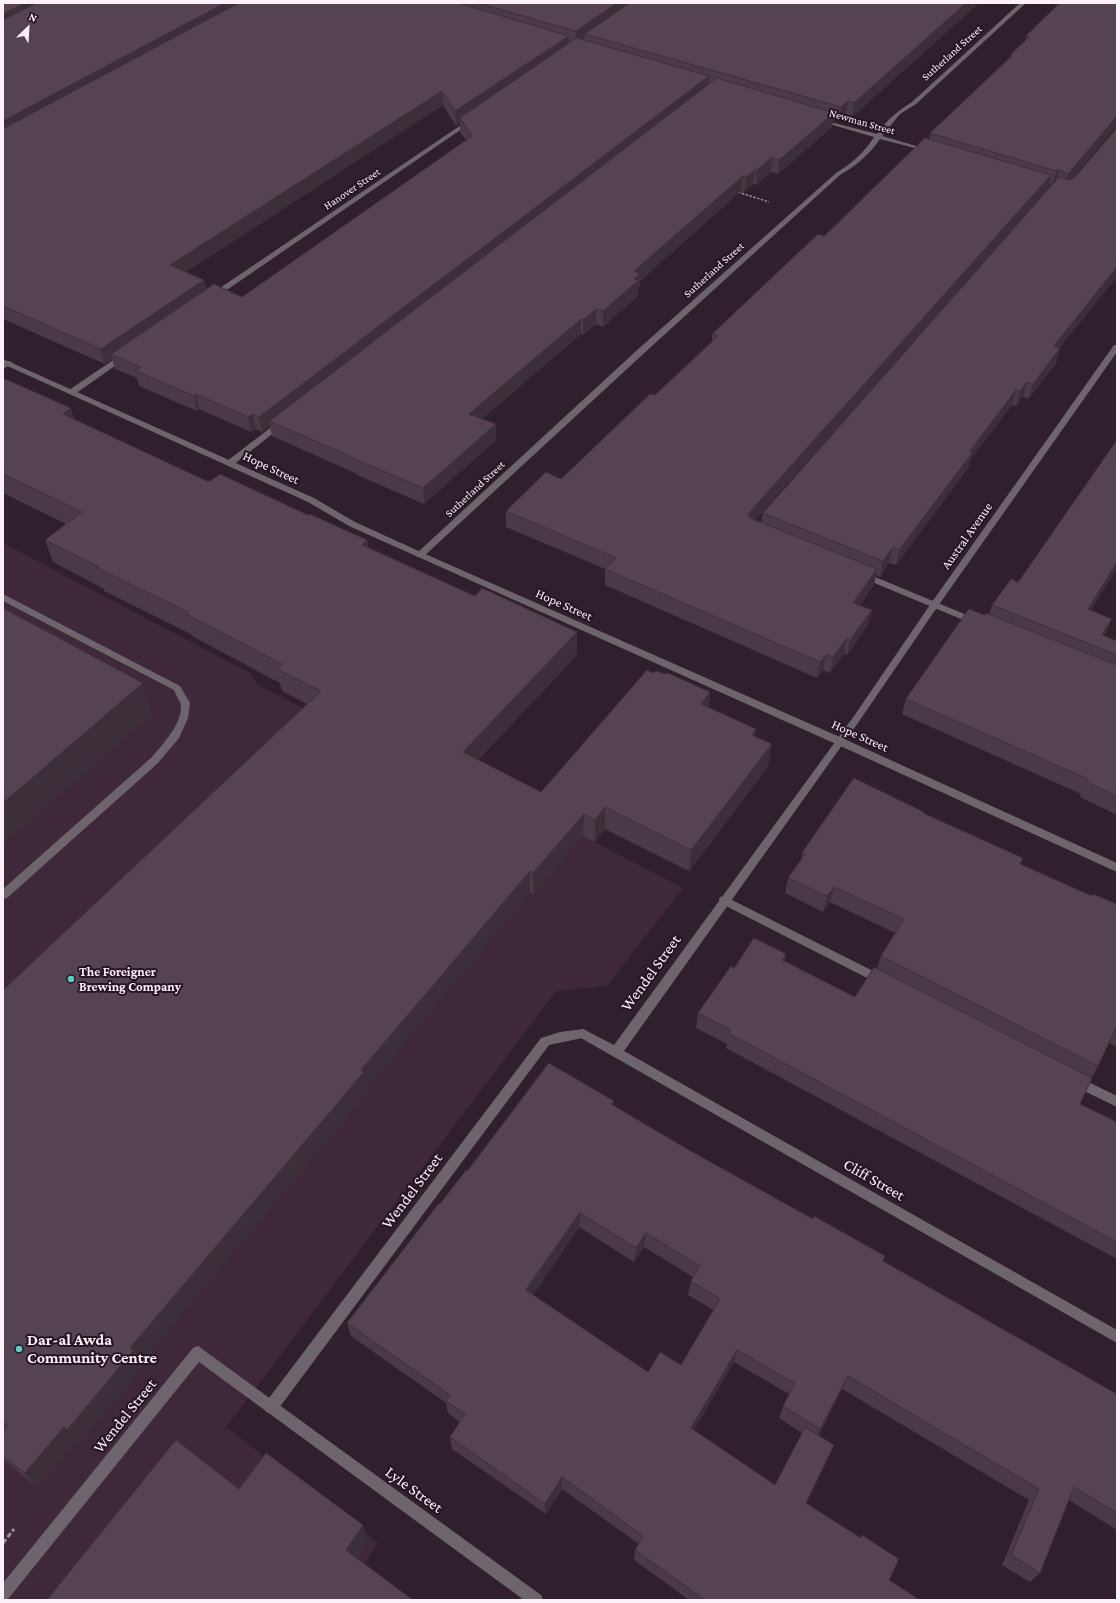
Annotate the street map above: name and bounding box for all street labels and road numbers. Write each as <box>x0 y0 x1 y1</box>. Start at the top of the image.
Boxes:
street label: Sutherland Street <box>919 22 985 84</box>
street label: Newman Street <box>828 106 896 138</box>
street label: Hanover Street <box>321 165 383 213</box>
street label: Sutherland Street <box>681 239 747 301</box>
street label: Hope Street <box>240 448 302 488</box>
street label: Sutherland Street <box>442 458 508 520</box>
street label: Austral Avenue <box>938 500 996 572</box>
street label: Hope Street <box>533 586 595 624</box>
street label: Hope Street <box>829 717 891 755</box>
street label: Wendel Street <box>617 931 685 1015</box>
street label: Wendel Street <box>377 1149 447 1233</box>
street label: Cliff Street <box>840 1155 908 1205</box>
street label: Wendel Street <box>89 1375 161 1457</box>
street label: Lyle Street <box>381 1463 447 1517</box>

